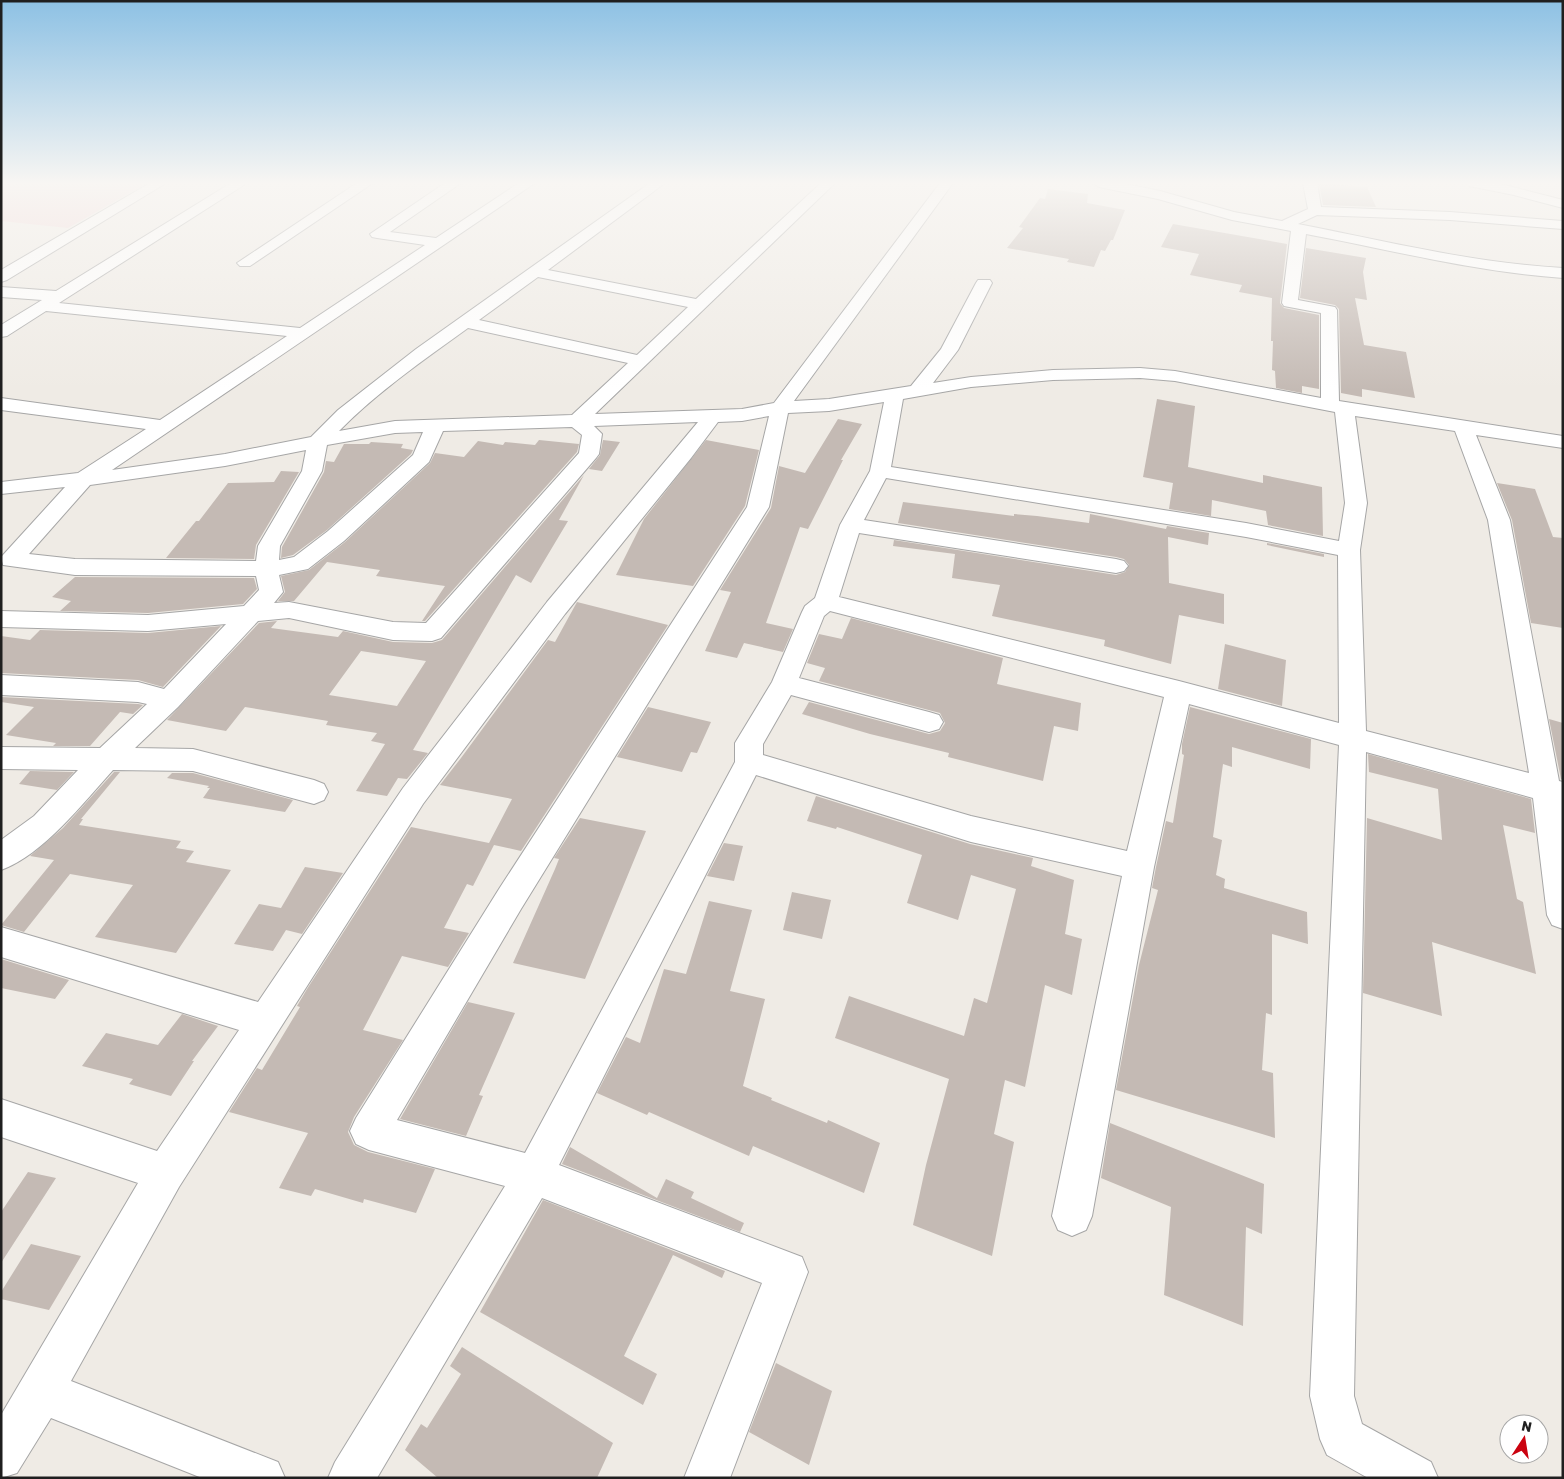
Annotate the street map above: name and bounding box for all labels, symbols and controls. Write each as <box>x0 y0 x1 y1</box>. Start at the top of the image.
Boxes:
north arrow <box>1499 1414 1549 1464</box>
text: N <box>1520 1417 1533 1436</box>

